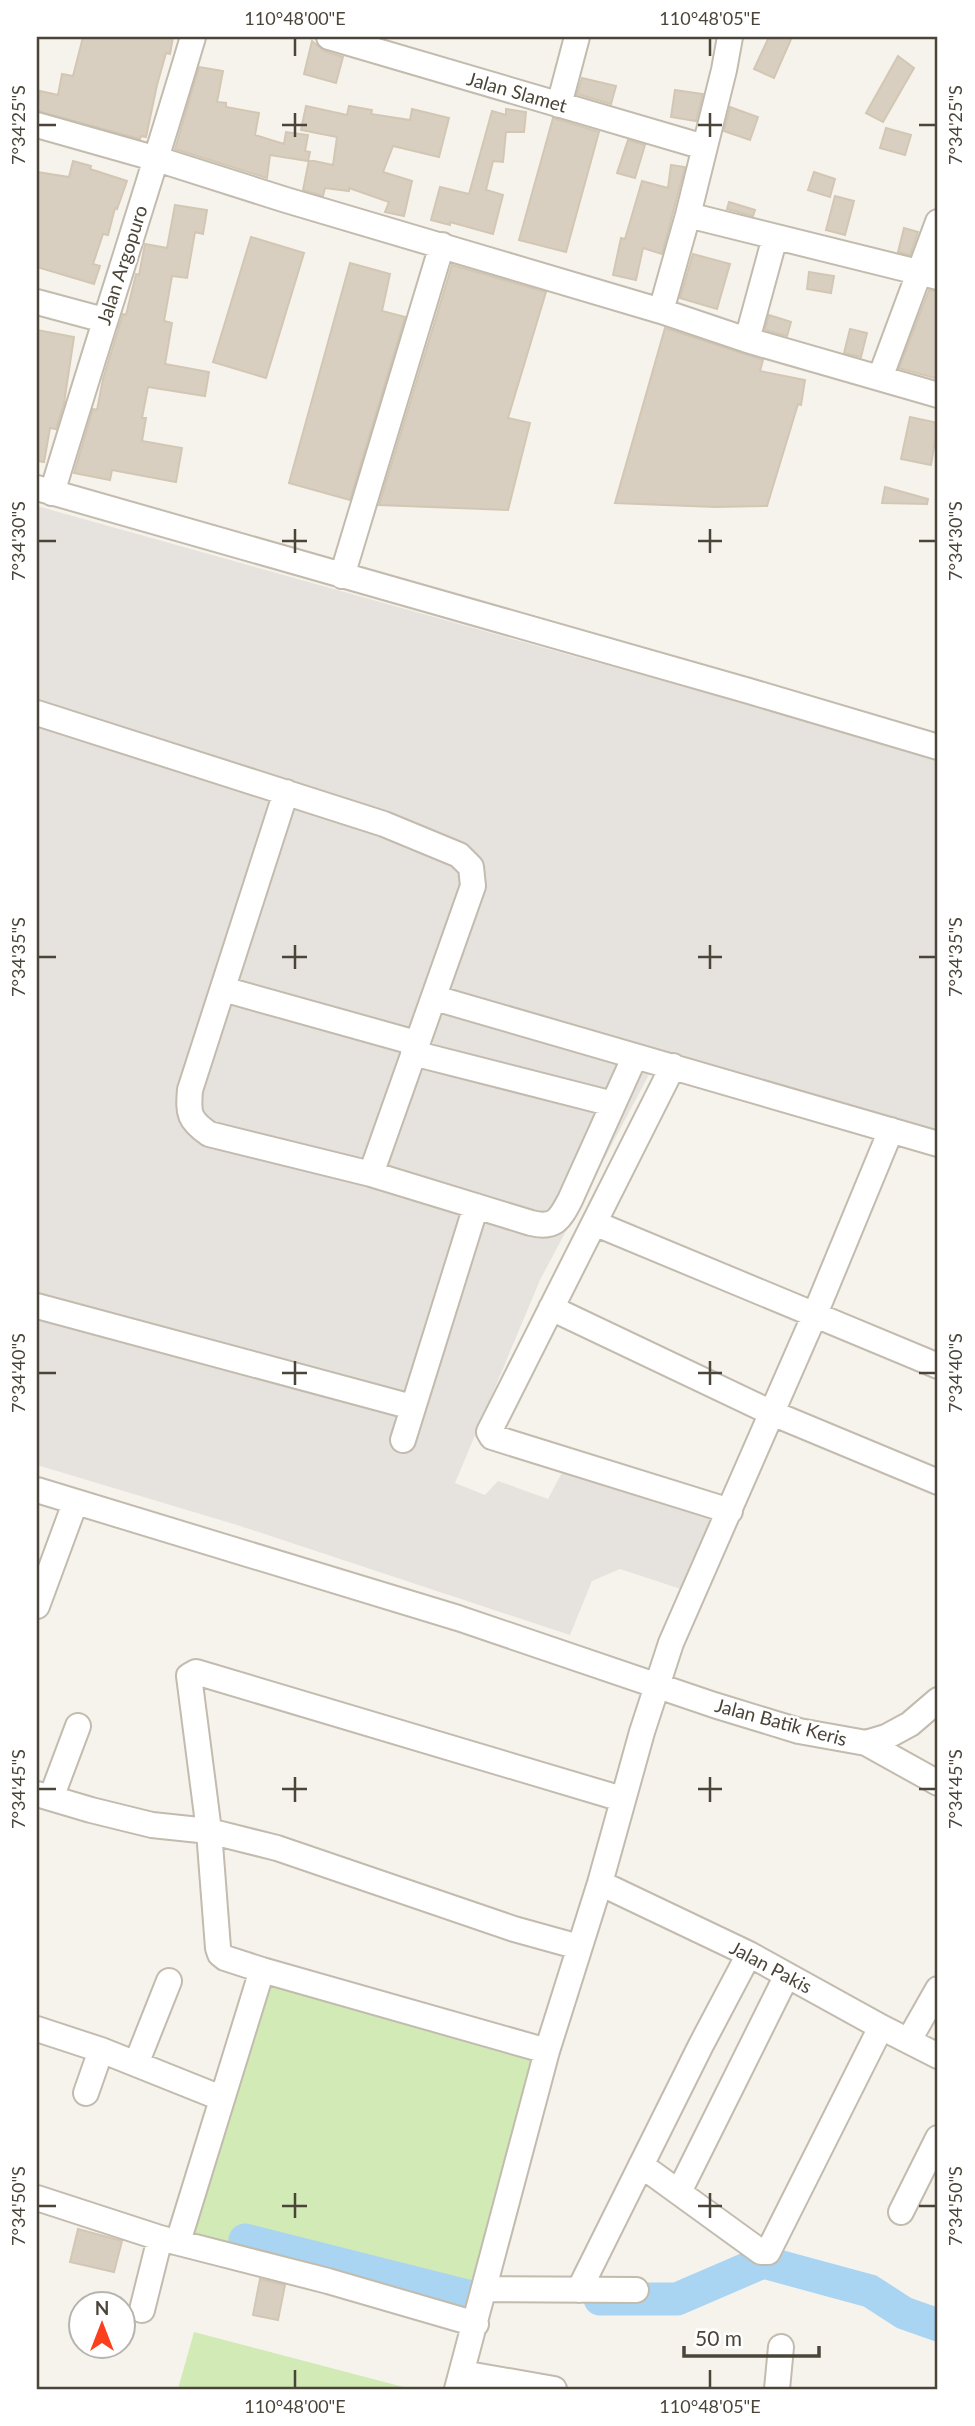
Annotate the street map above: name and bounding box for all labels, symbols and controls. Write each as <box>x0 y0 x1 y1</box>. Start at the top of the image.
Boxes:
text: 110°48'00"E <box>244 7 346 29</box>
text: 110°48'05"E <box>659 7 761 29</box>
street label: Jalan Slamet <box>464 66 570 117</box>
text: 7°34'25"S <box>7 85 29 165</box>
text: 7°34'25"S <box>944 85 966 165</box>
street label: Jalan Argopuro <box>91 202 152 328</box>
text: 7°34'30"S <box>7 501 29 581</box>
text: 7°34'30"S <box>944 501 966 581</box>
text: 7°34'35"S <box>7 917 29 997</box>
text: 7°34'35"S <box>944 917 966 997</box>
text: 7°34'40"S <box>7 1333 29 1413</box>
text: 7°34'40"S <box>944 1333 966 1413</box>
street label: Jalan Batik Keris <box>713 1693 850 1750</box>
text: 7°34'45"S <box>7 1749 29 1829</box>
text: 7°34'45"S <box>944 1749 966 1829</box>
street label: Jalan Pakis <box>726 1935 816 1998</box>
text: 7°34'50"S <box>7 2166 29 2246</box>
text: 7°34'50"S <box>944 2166 966 2246</box>
north arrow <box>66 2290 136 2360</box>
text: N <box>95 2296 109 2319</box>
scale bar <box>684 2314 819 2358</box>
text: 50 m <box>695 2325 742 2350</box>
text: 110°48'00"E <box>244 2395 346 2417</box>
text: 110°48'05"E <box>659 2395 761 2417</box>

